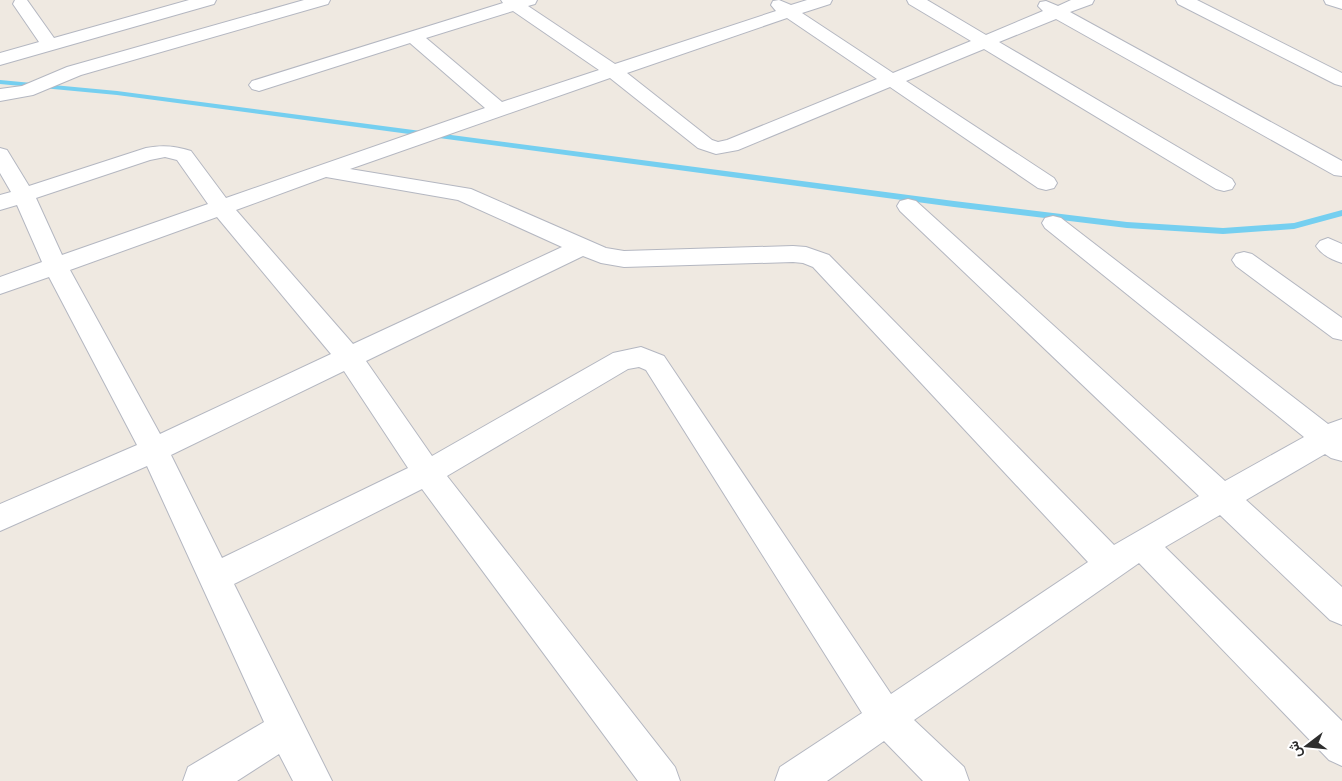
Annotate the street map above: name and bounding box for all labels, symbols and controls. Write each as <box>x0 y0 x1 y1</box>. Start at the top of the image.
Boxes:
north arrow <box>1282 721 1332 771</box>
text: ش <box>1286 739 1305 759</box>

